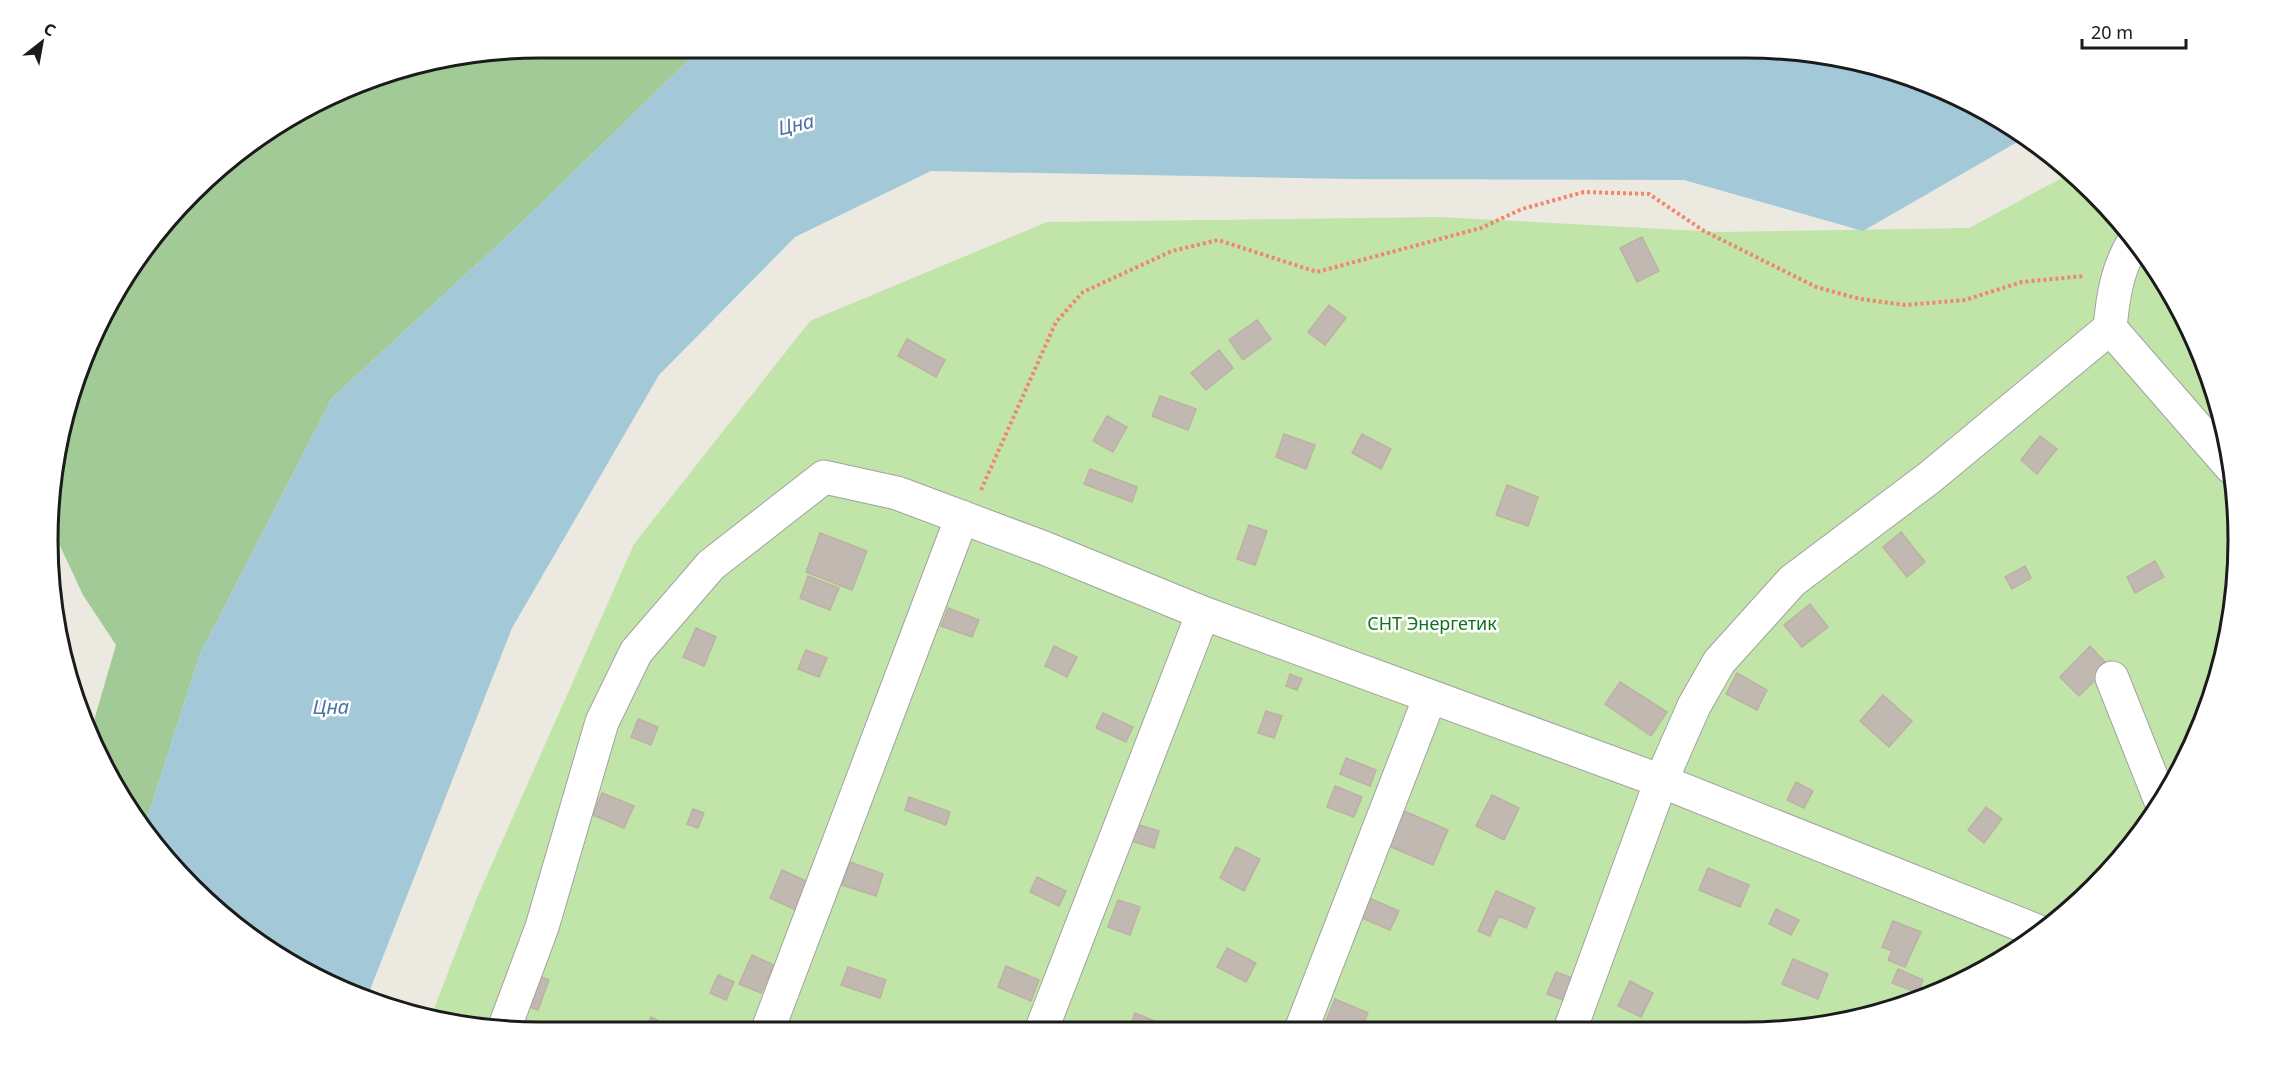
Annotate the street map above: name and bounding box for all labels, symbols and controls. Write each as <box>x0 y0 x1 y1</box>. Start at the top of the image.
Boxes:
north arrow <box>12 12 72 72</box>
scale bar <box>2082 12 2186 50</box>
text: С <box>40 17 60 41</box>
text: 20 m <box>2091 20 2133 44</box>
water label: Цна <box>775 107 817 141</box>
park label: СНТ Энергетик <box>1367 611 1497 635</box>
water label: Цна <box>313 693 349 720</box>

